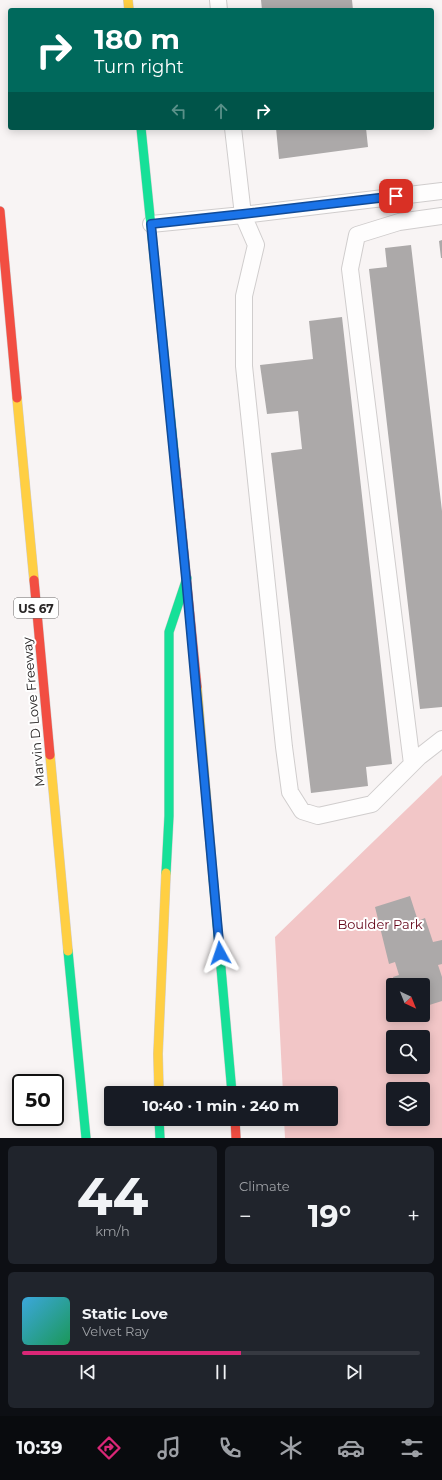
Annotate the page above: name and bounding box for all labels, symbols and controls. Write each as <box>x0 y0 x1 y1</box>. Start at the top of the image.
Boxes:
text: 180 m <box>94 22 180 56</box>
icon: right <box>28 24 80 76</box>
text: Turn right <box>94 56 184 78</box>
icon: left <box>168 100 190 122</box>
icon: ahead <box>210 100 232 122</box>
icon: right <box>252 100 274 122</box>
pin <box>379 179 413 213</box>
icon: arrive <box>385 185 407 207</box>
road number: US 67 <box>14 598 58 618</box>
street label: Marvin D Love Freeway <box>18 635 48 788</box>
park label: Boulder Park <box>337 916 423 932</box>
position arrow <box>199 932 241 974</box>
north arrow <box>386 978 430 1022</box>
map controls <box>386 978 430 1126</box>
button: search <box>386 1030 430 1074</box>
speed limit sign: 50 <box>12 1074 64 1126</box>
button: layers <box>386 1082 430 1126</box>
text: 10:40 · 1 min · 240 m <box>143 1096 299 1115</box>
text: 44 <box>77 1165 148 1228</box>
text: Climate <box>239 1178 290 1194</box>
text: 19° <box>308 1198 351 1235</box>
text: − <box>239 1203 252 1230</box>
text: + <box>407 1203 420 1230</box>
text: km/h <box>95 1223 130 1239</box>
text: Static Love <box>82 1304 168 1323</box>
text: Velvet Ray <box>82 1323 149 1339</box>
icon: previous <box>77 1361 99 1383</box>
icon: pause <box>210 1361 232 1383</box>
icon: next <box>343 1361 365 1383</box>
icon: directions <box>95 1434 123 1462</box>
icon: music <box>155 1434 183 1462</box>
icon: phone <box>216 1434 244 1462</box>
icon: climate <box>277 1434 305 1462</box>
icon: car <box>337 1434 365 1462</box>
icon: filters <box>398 1434 426 1462</box>
text: 10:39 <box>16 1437 62 1459</box>

